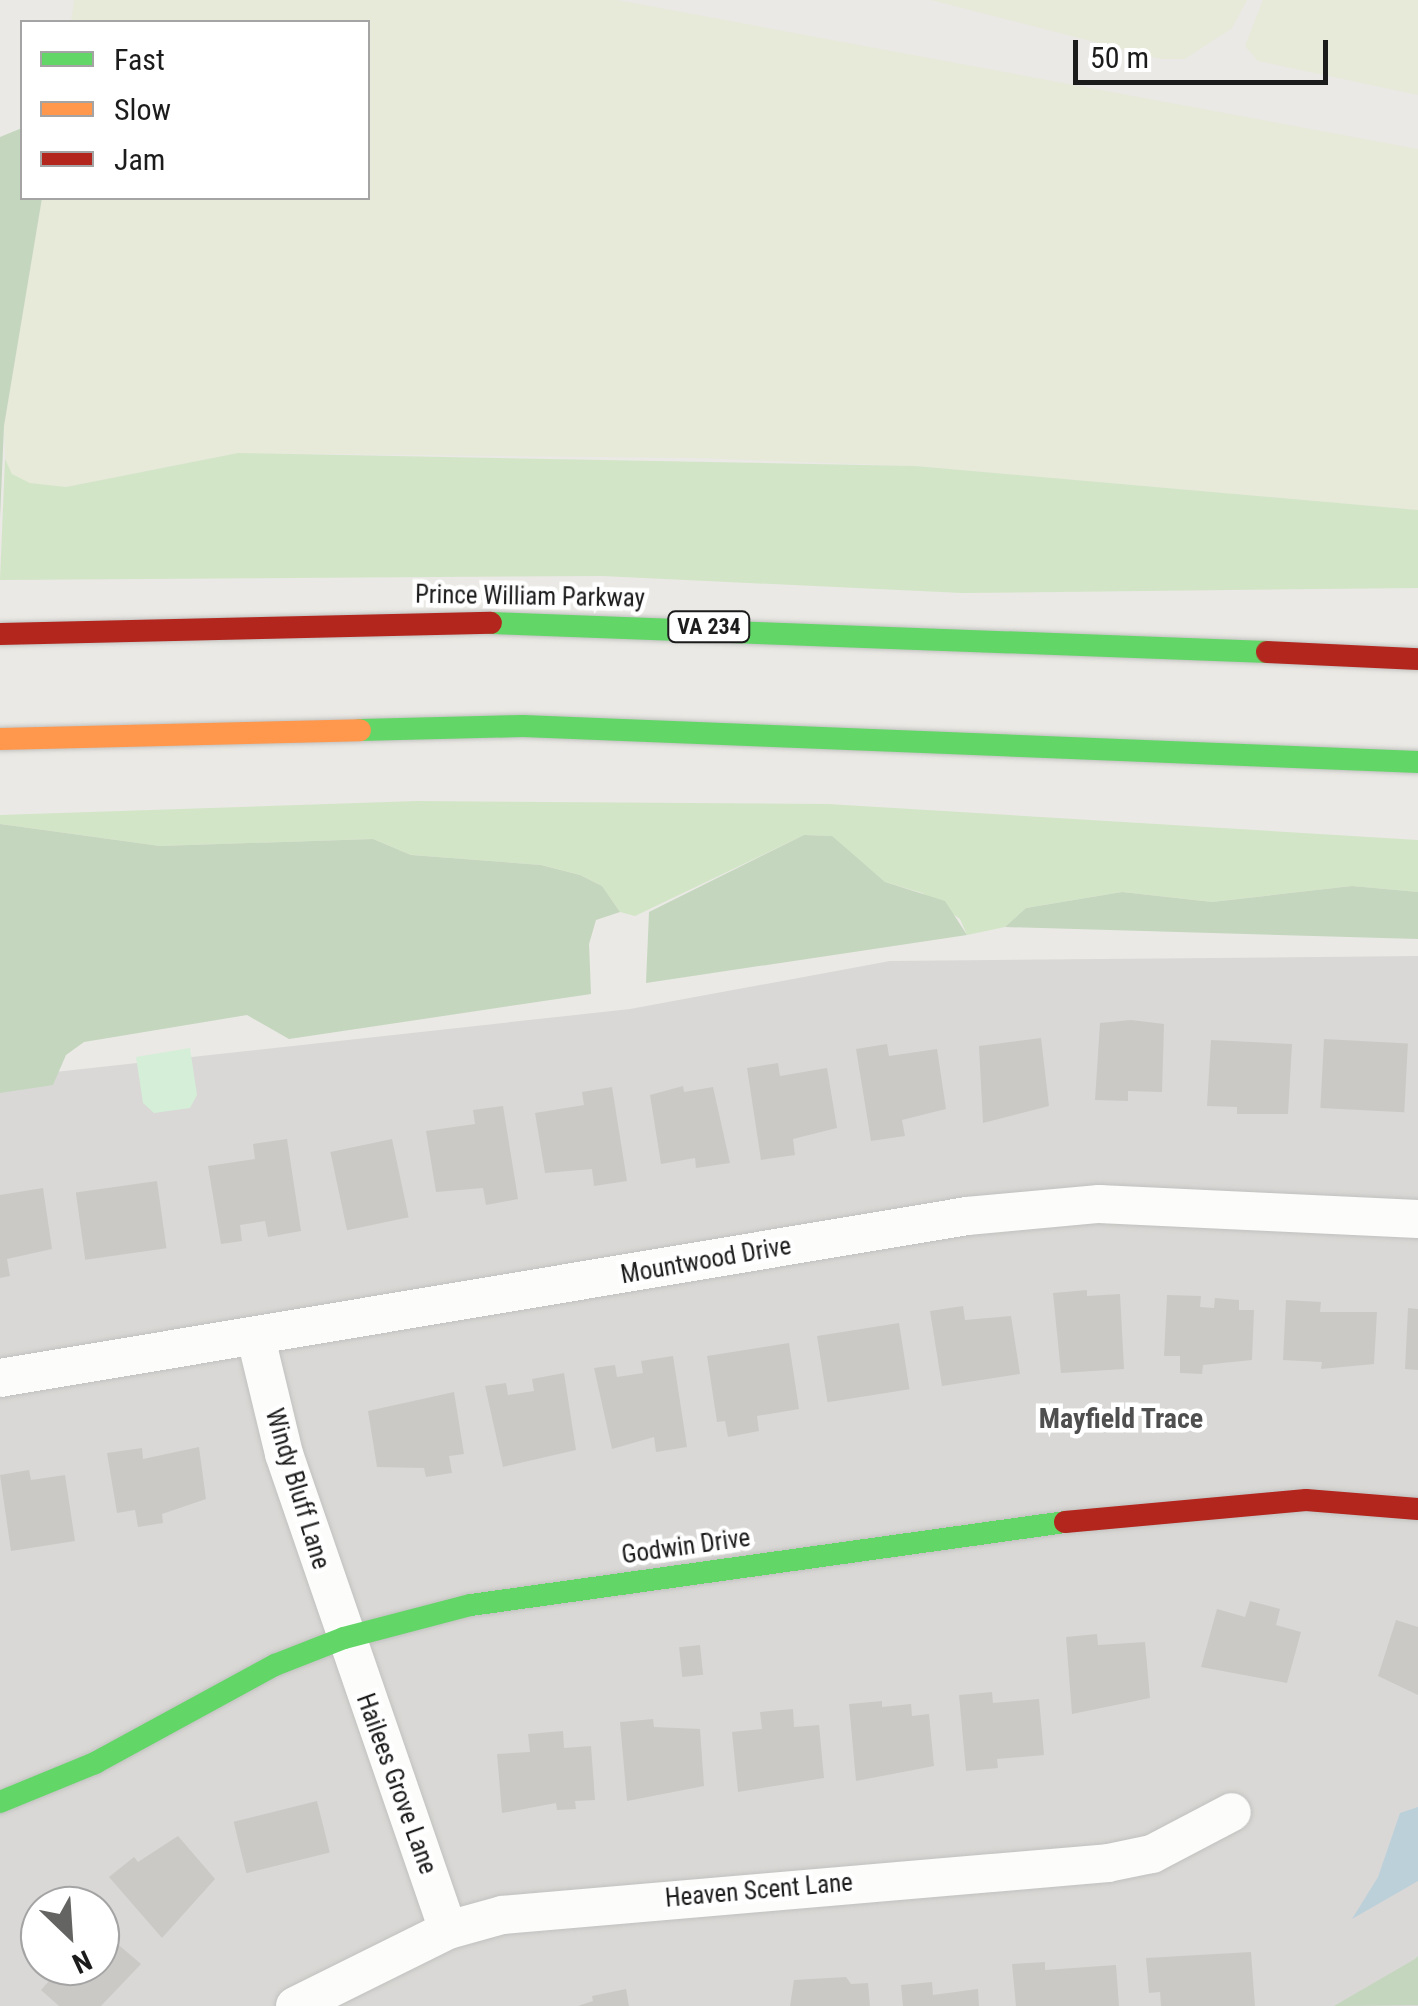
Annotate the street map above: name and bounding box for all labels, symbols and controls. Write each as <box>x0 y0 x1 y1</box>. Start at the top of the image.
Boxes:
legend <box>20 20 370 200</box>
scale bar <box>1078 20 1333 82</box>
text: 50 m <box>1090 40 1149 75</box>
text: Fast <box>114 42 165 77</box>
text: Slow <box>114 92 171 127</box>
text: Jam <box>114 142 165 177</box>
street label: Prince William Parkway <box>415 580 645 614</box>
road number: VA 234 <box>666 610 752 644</box>
street label: Mountwood Drive <box>619 1231 793 1291</box>
district label: Mayfield Trace <box>1038 1402 1204 1436</box>
street label: Windy Bluff Lane <box>258 1405 336 1573</box>
street label: Godwin Drive <box>620 1523 752 1571</box>
street label: Hailees Grove Lane <box>349 1690 443 1878</box>
street label: Heaven Scent Lane <box>664 1868 854 1914</box>
north arrow <box>20 1886 120 1986</box>
text: N <box>67 1943 97 1980</box>

